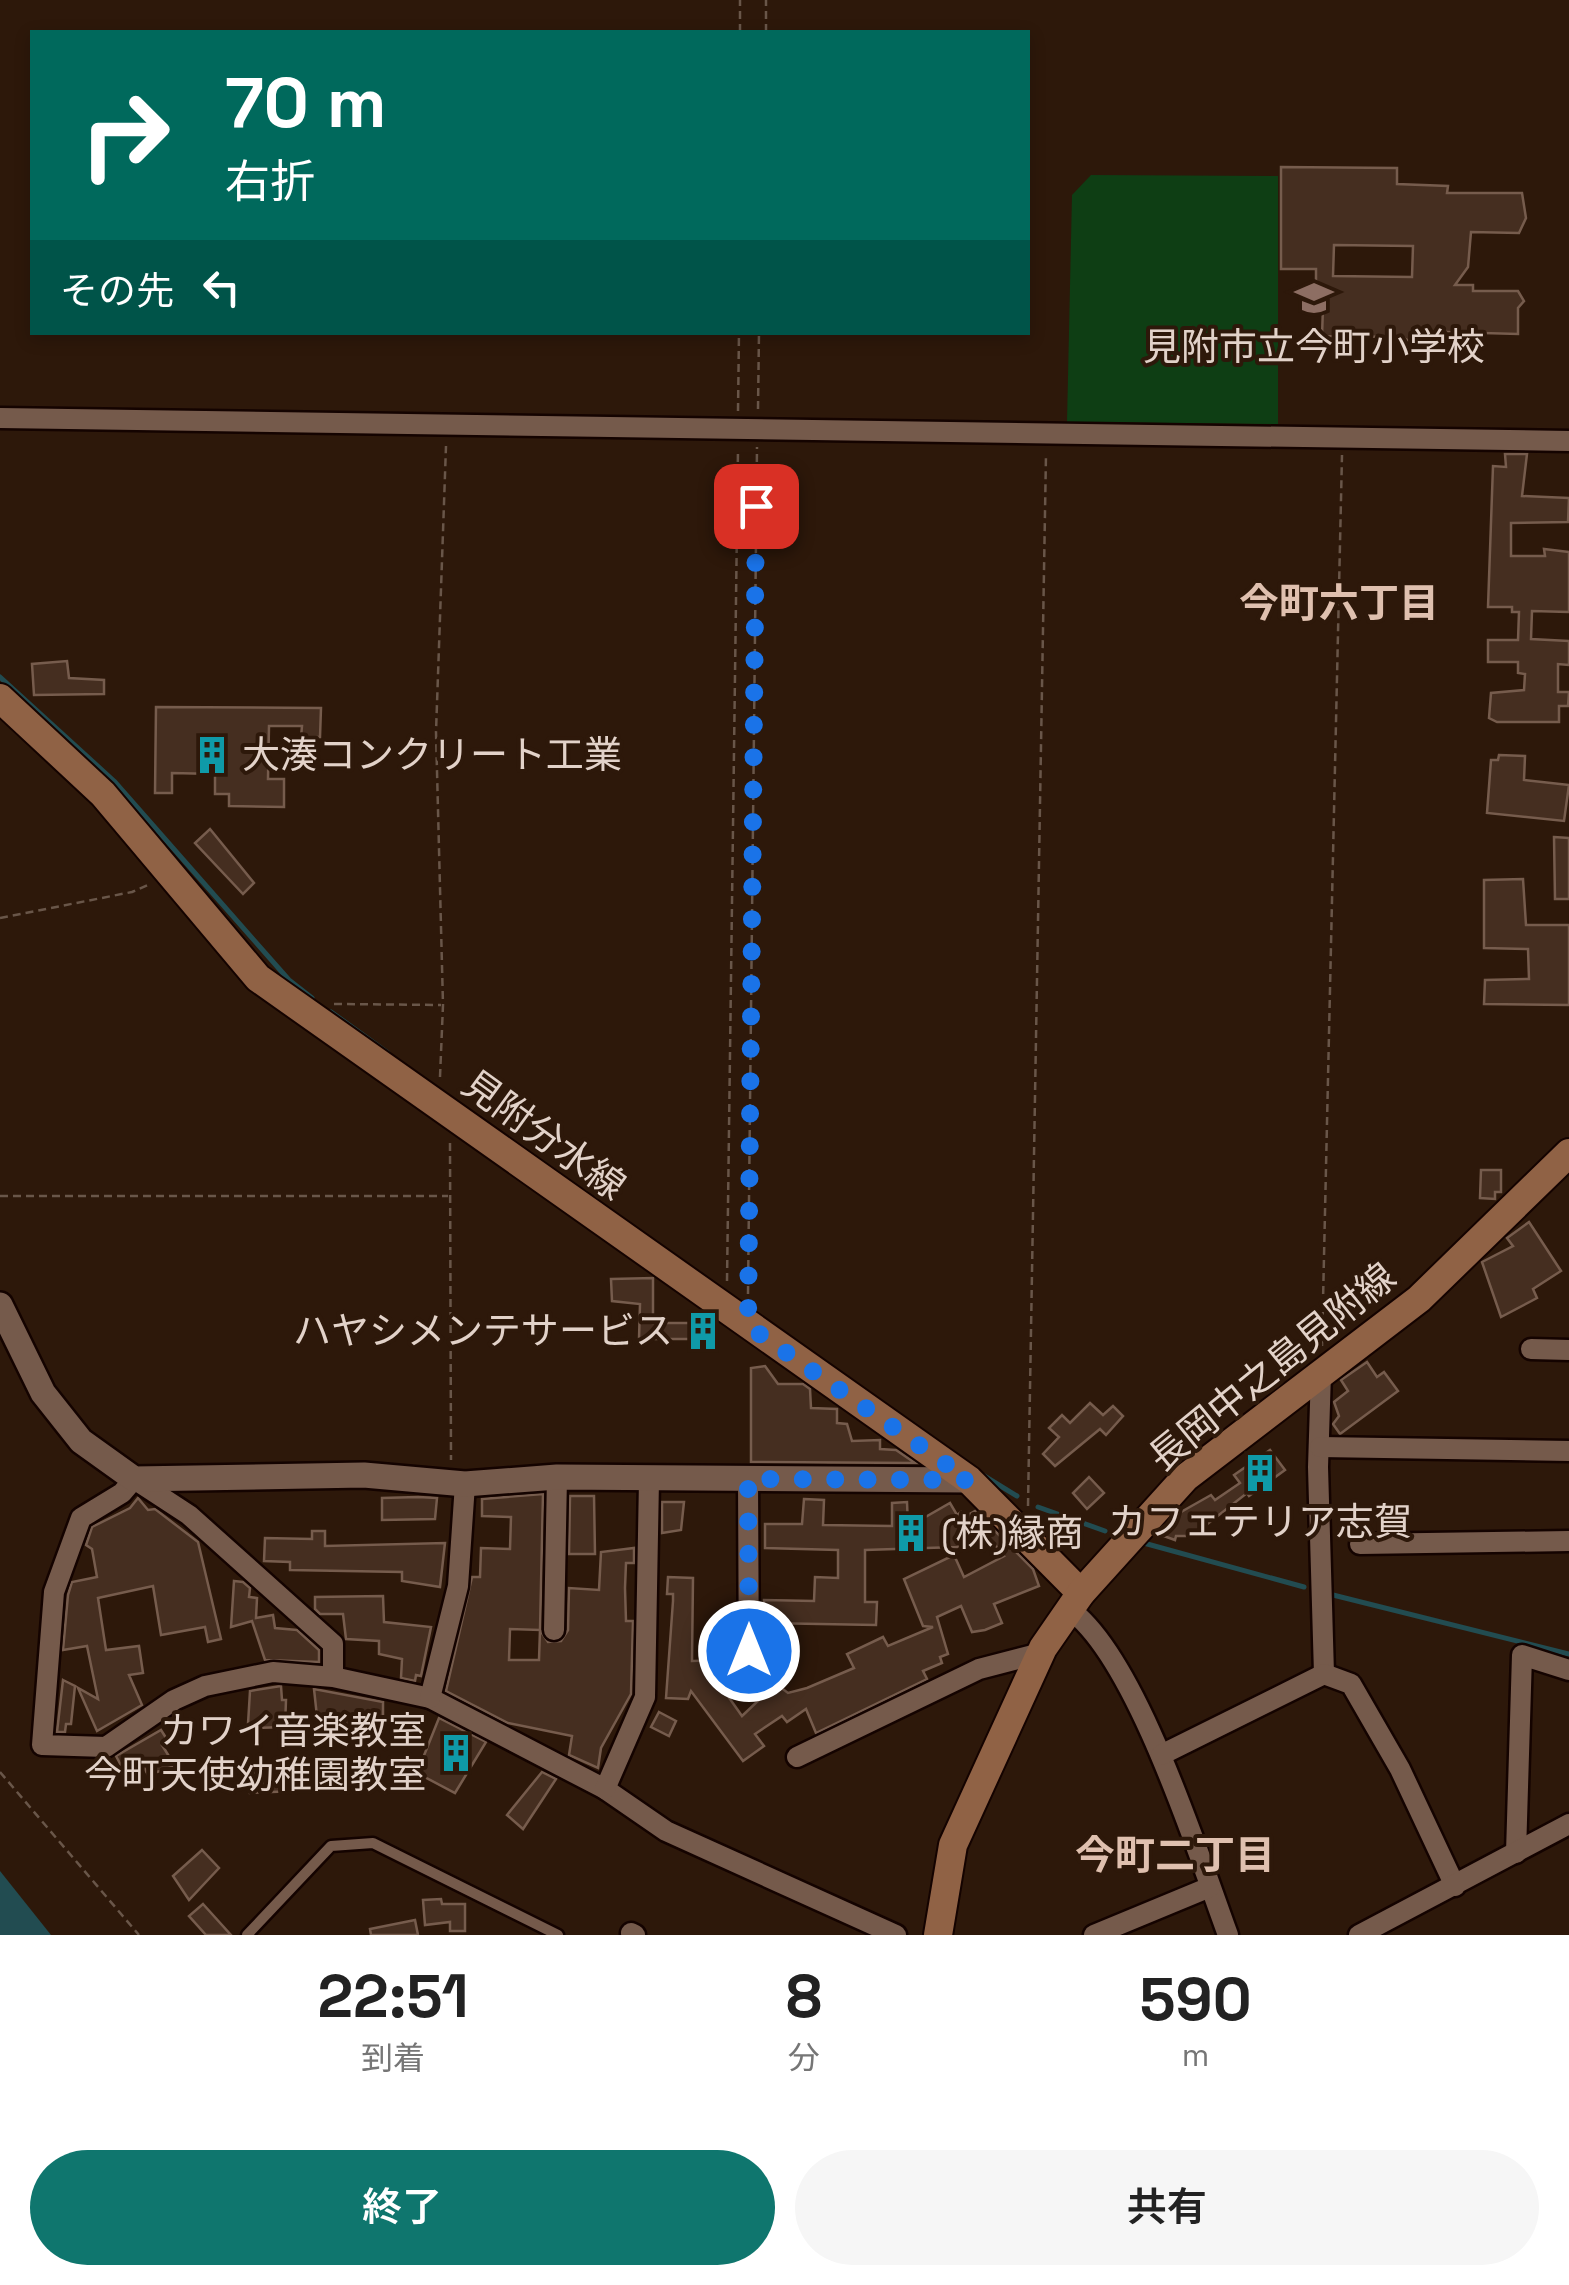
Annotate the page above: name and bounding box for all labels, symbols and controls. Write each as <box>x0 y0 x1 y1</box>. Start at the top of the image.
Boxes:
text: 70 m <box>225 58 386 147</box>
icon: right <box>60 70 190 200</box>
text: 右折 <box>225 153 315 210</box>
icon: left <box>194 260 249 315</box>
text: その先 <box>60 267 174 315</box>
school or university icon: 見附市立今町小学校 <box>1293 277 1335 319</box>
place label: 見附市立今町小学校 <box>1143 323 1485 371</box>
pin <box>714 464 799 549</box>
icon: arrive <box>729 479 784 534</box>
district label: 今町六丁目 <box>1239 578 1439 629</box>
place label: 大湊コンクリート工業 <box>242 731 622 779</box>
building icon: 大湊コンクリート工業 <box>191 734 233 776</box>
street label: 見附分水線 <box>453 1060 635 1210</box>
street label: 長岡中之島見附線 <box>1139 1253 1405 1481</box>
place label: ハヤシメンテサービス <box>293 1307 673 1355</box>
building icon: ハヤシメンテサービス <box>682 1310 724 1352</box>
building icon: カフェテリア志賀 <box>1239 1452 1281 1494</box>
place label: カフェテリア志賀 <box>1108 1498 1412 1546</box>
place label: (株)縁商 <box>941 1509 1084 1557</box>
building icon: (株)縁商 <box>890 1512 932 1554</box>
position arrow <box>697 1599 801 1703</box>
place label: カワイ音楽教室 今町天使幼稚園教室 <box>84 1707 426 1799</box>
building icon: カワイ音楽教室 今町天使幼稚園教室 <box>435 1732 477 1774</box>
district label: 今町二丁目 <box>1075 1830 1275 1881</box>
text: 22:51 <box>317 1958 469 2035</box>
text: 8 <box>786 1958 822 2035</box>
text: 590 <box>1140 1961 1252 2038</box>
text: m <box>1182 2035 1209 2075</box>
text: 到着 <box>361 2038 425 2078</box>
text: 分 <box>788 2038 820 2078</box>
button: 終了 <box>30 2150 775 2265</box>
button: 共有 <box>795 2150 1539 2265</box>

